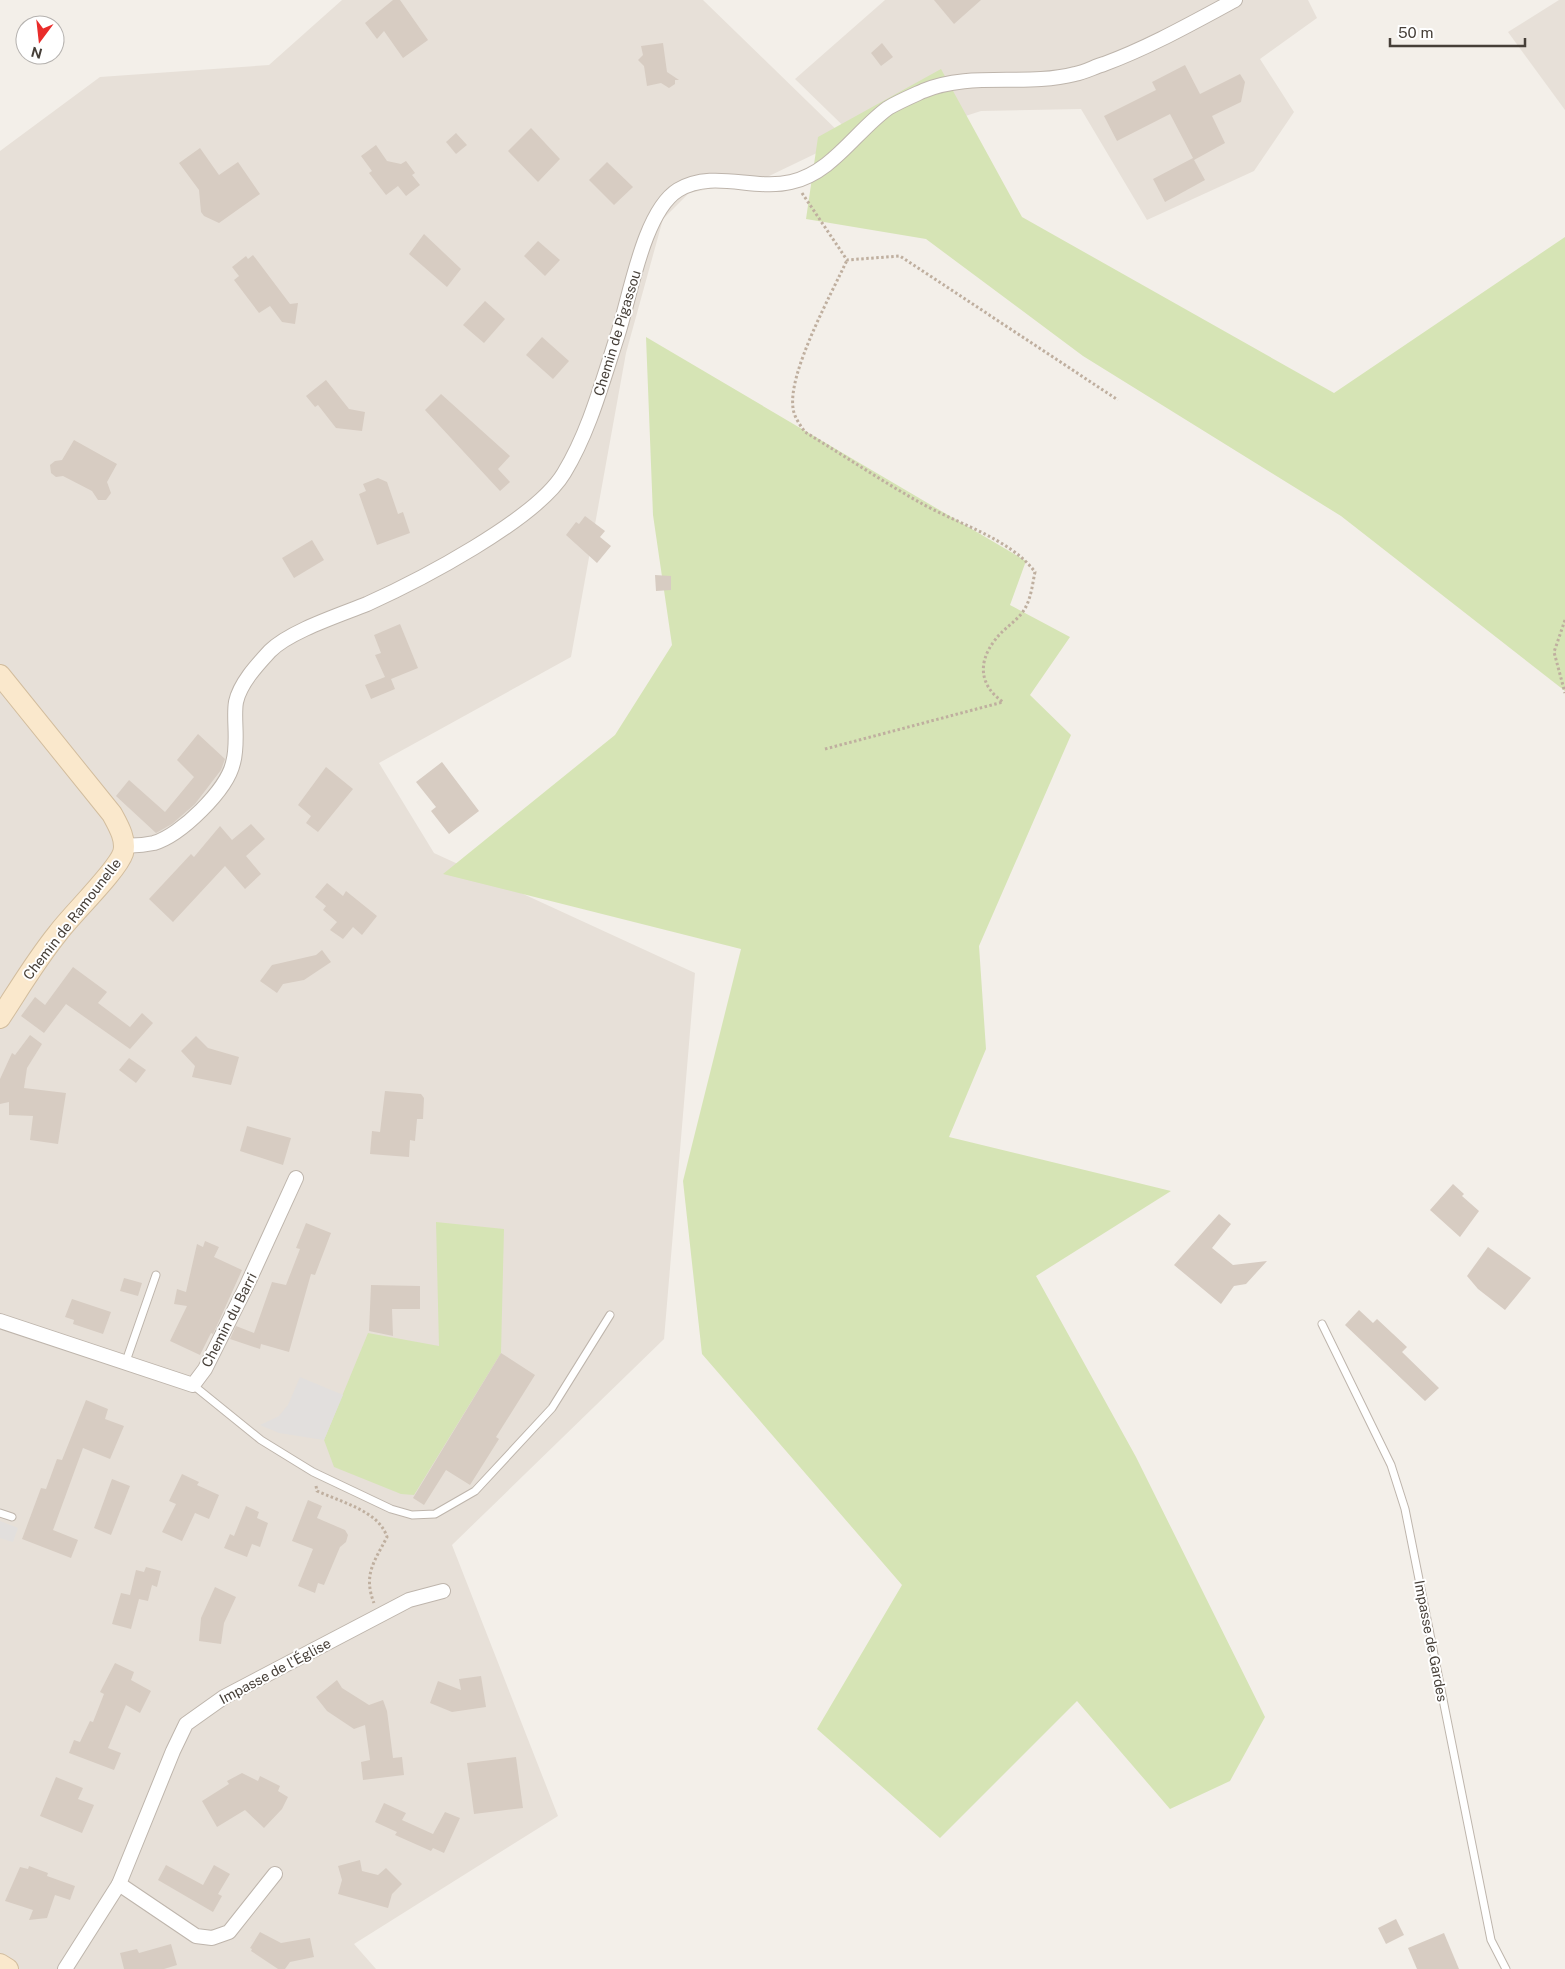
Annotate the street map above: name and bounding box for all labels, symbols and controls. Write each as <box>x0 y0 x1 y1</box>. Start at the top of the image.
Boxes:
north arrow <box>15 15 65 65</box>
scale bar <box>1390 15 1525 47</box>
text: 50 m <box>1398 24 1433 41</box>
text: N <box>29 43 44 62</box>
street label: Chemin de Pigassou <box>590 268 644 398</box>
street label: Chemin de Ramounelle <box>20 855 124 983</box>
street label: Chemin du Barri <box>198 1270 260 1370</box>
street label: Impasse de Gardes <box>1411 1579 1451 1703</box>
street label: Impasse de l'Église <box>216 1634 333 1707</box>

